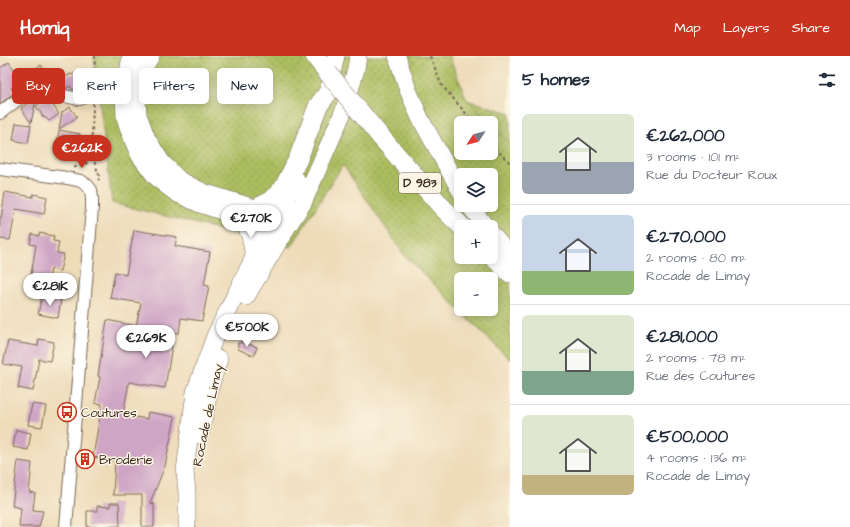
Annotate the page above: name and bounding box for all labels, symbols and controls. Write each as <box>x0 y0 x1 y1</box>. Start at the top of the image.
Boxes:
text: Homiq <box>20 15 70 42</box>
text: Map <box>674 18 701 38</box>
text: Layers <box>723 18 770 38</box>
text: Share <box>792 18 830 38</box>
chip: Buy <box>12 68 65 104</box>
chip: Rent <box>73 68 131 104</box>
chip: Filters <box>139 68 209 104</box>
chip: New <box>217 68 273 104</box>
text: 5 homes <box>522 68 590 92</box>
icon: filters <box>816 69 838 91</box>
north arrow <box>454 116 498 160</box>
map controls <box>454 116 498 316</box>
text: €262,000 <box>646 124 725 148</box>
icon: home <box>554 130 602 178</box>
pin: €262K <box>54 135 110 169</box>
text: €262K <box>61 139 103 157</box>
text: 3 rooms · 101 m² <box>646 148 740 166</box>
text: Rue du Docteur Roux <box>646 166 777 184</box>
button: layers <box>454 168 498 212</box>
road number: D 983 <box>399 173 441 193</box>
pin: €270K <box>223 205 279 239</box>
text: €270K <box>230 209 272 227</box>
button: + <box>454 220 498 264</box>
text: €270,000 <box>646 225 726 249</box>
icon: home <box>554 231 602 279</box>
text: 2 rooms · 80 m² <box>646 249 746 267</box>
text: Rocade de Limay <box>646 267 750 285</box>
button: − <box>454 272 498 316</box>
pin: €281K <box>22 273 78 307</box>
text: €281K <box>32 277 68 295</box>
pin: €500K <box>219 314 275 348</box>
text: €500K <box>225 318 269 336</box>
pin: €269K <box>118 325 174 359</box>
text: €281,000 <box>646 325 718 349</box>
text: €269K <box>125 329 167 347</box>
icon: home <box>554 331 602 379</box>
text: 2 rooms · 78 m² <box>646 349 746 367</box>
street label: Rocade de Limay <box>188 362 229 468</box>
text: Rue des Coutures <box>646 367 755 385</box>
bus stop icon: Coutures <box>56 401 78 423</box>
place label: Coutures <box>81 404 137 422</box>
text: €500,000 <box>646 425 728 449</box>
icon: home <box>554 431 602 479</box>
building icon: Broderie <box>74 448 96 470</box>
text: 4 rooms · 136 m² <box>646 449 747 467</box>
place label: Broderie <box>99 451 153 469</box>
text: Rocade de Limay <box>646 467 750 485</box>

